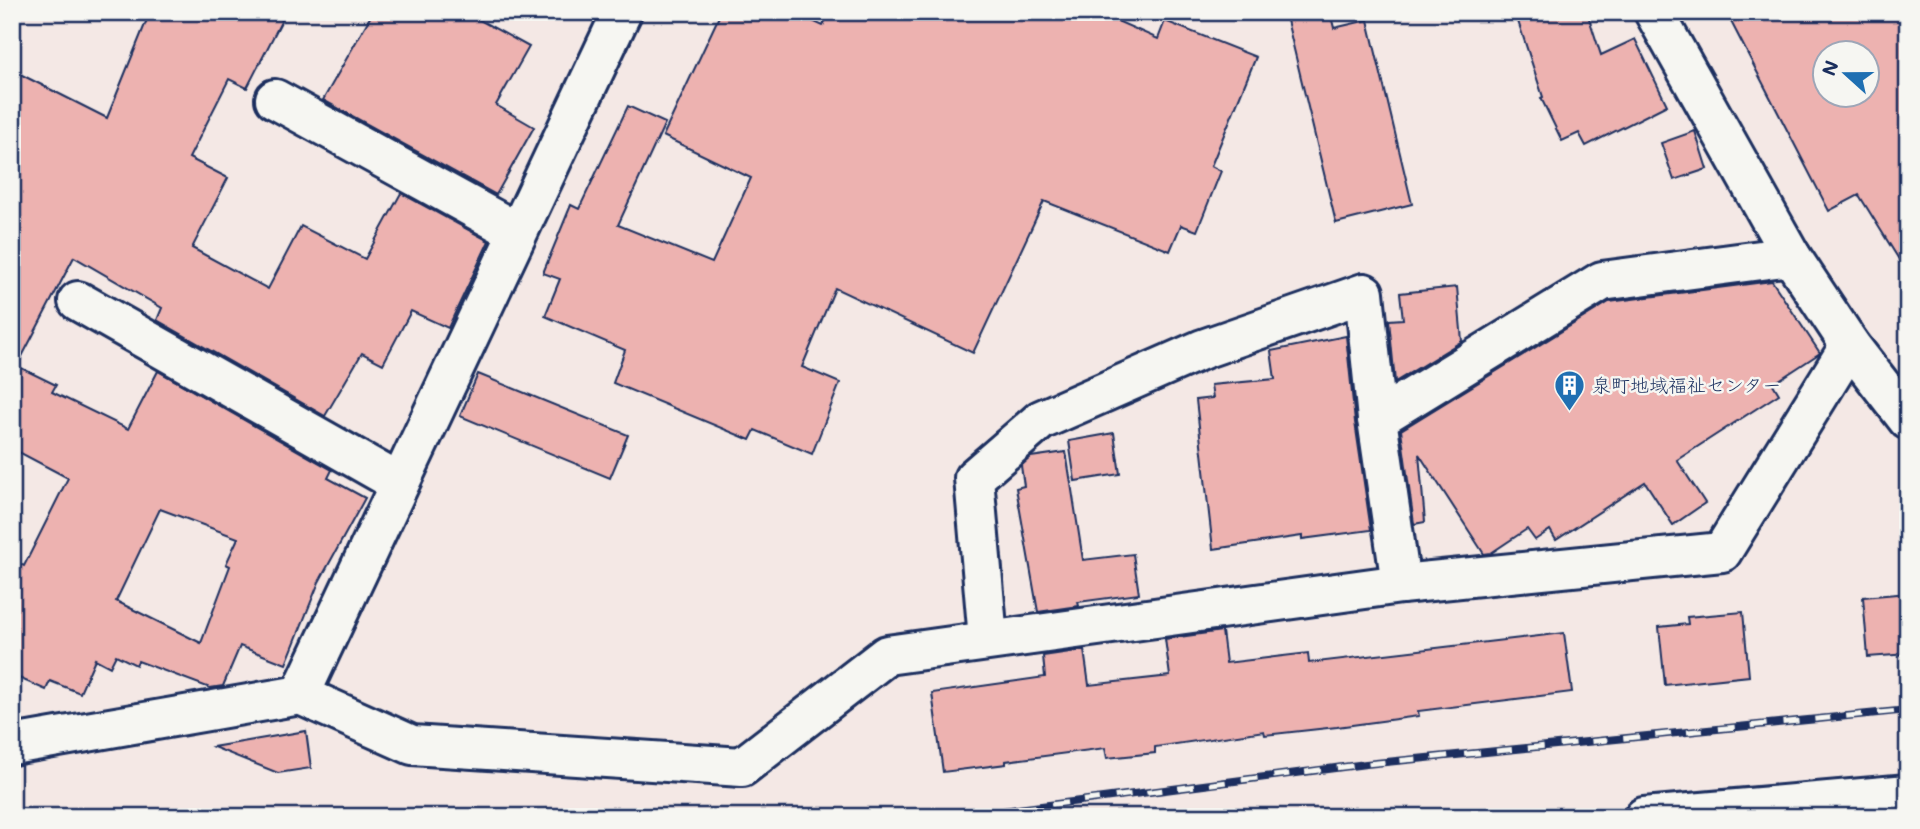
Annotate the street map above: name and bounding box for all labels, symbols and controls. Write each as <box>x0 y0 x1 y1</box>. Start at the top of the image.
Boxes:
north arrow <box>1812 38 1882 108</box>
text: N <box>1815 57 1844 79</box>
building icon: 泉町地域福祉センター <box>1552 368 1586 412</box>
place label: 泉町地域福祉センター <box>1592 372 1781 397</box>

